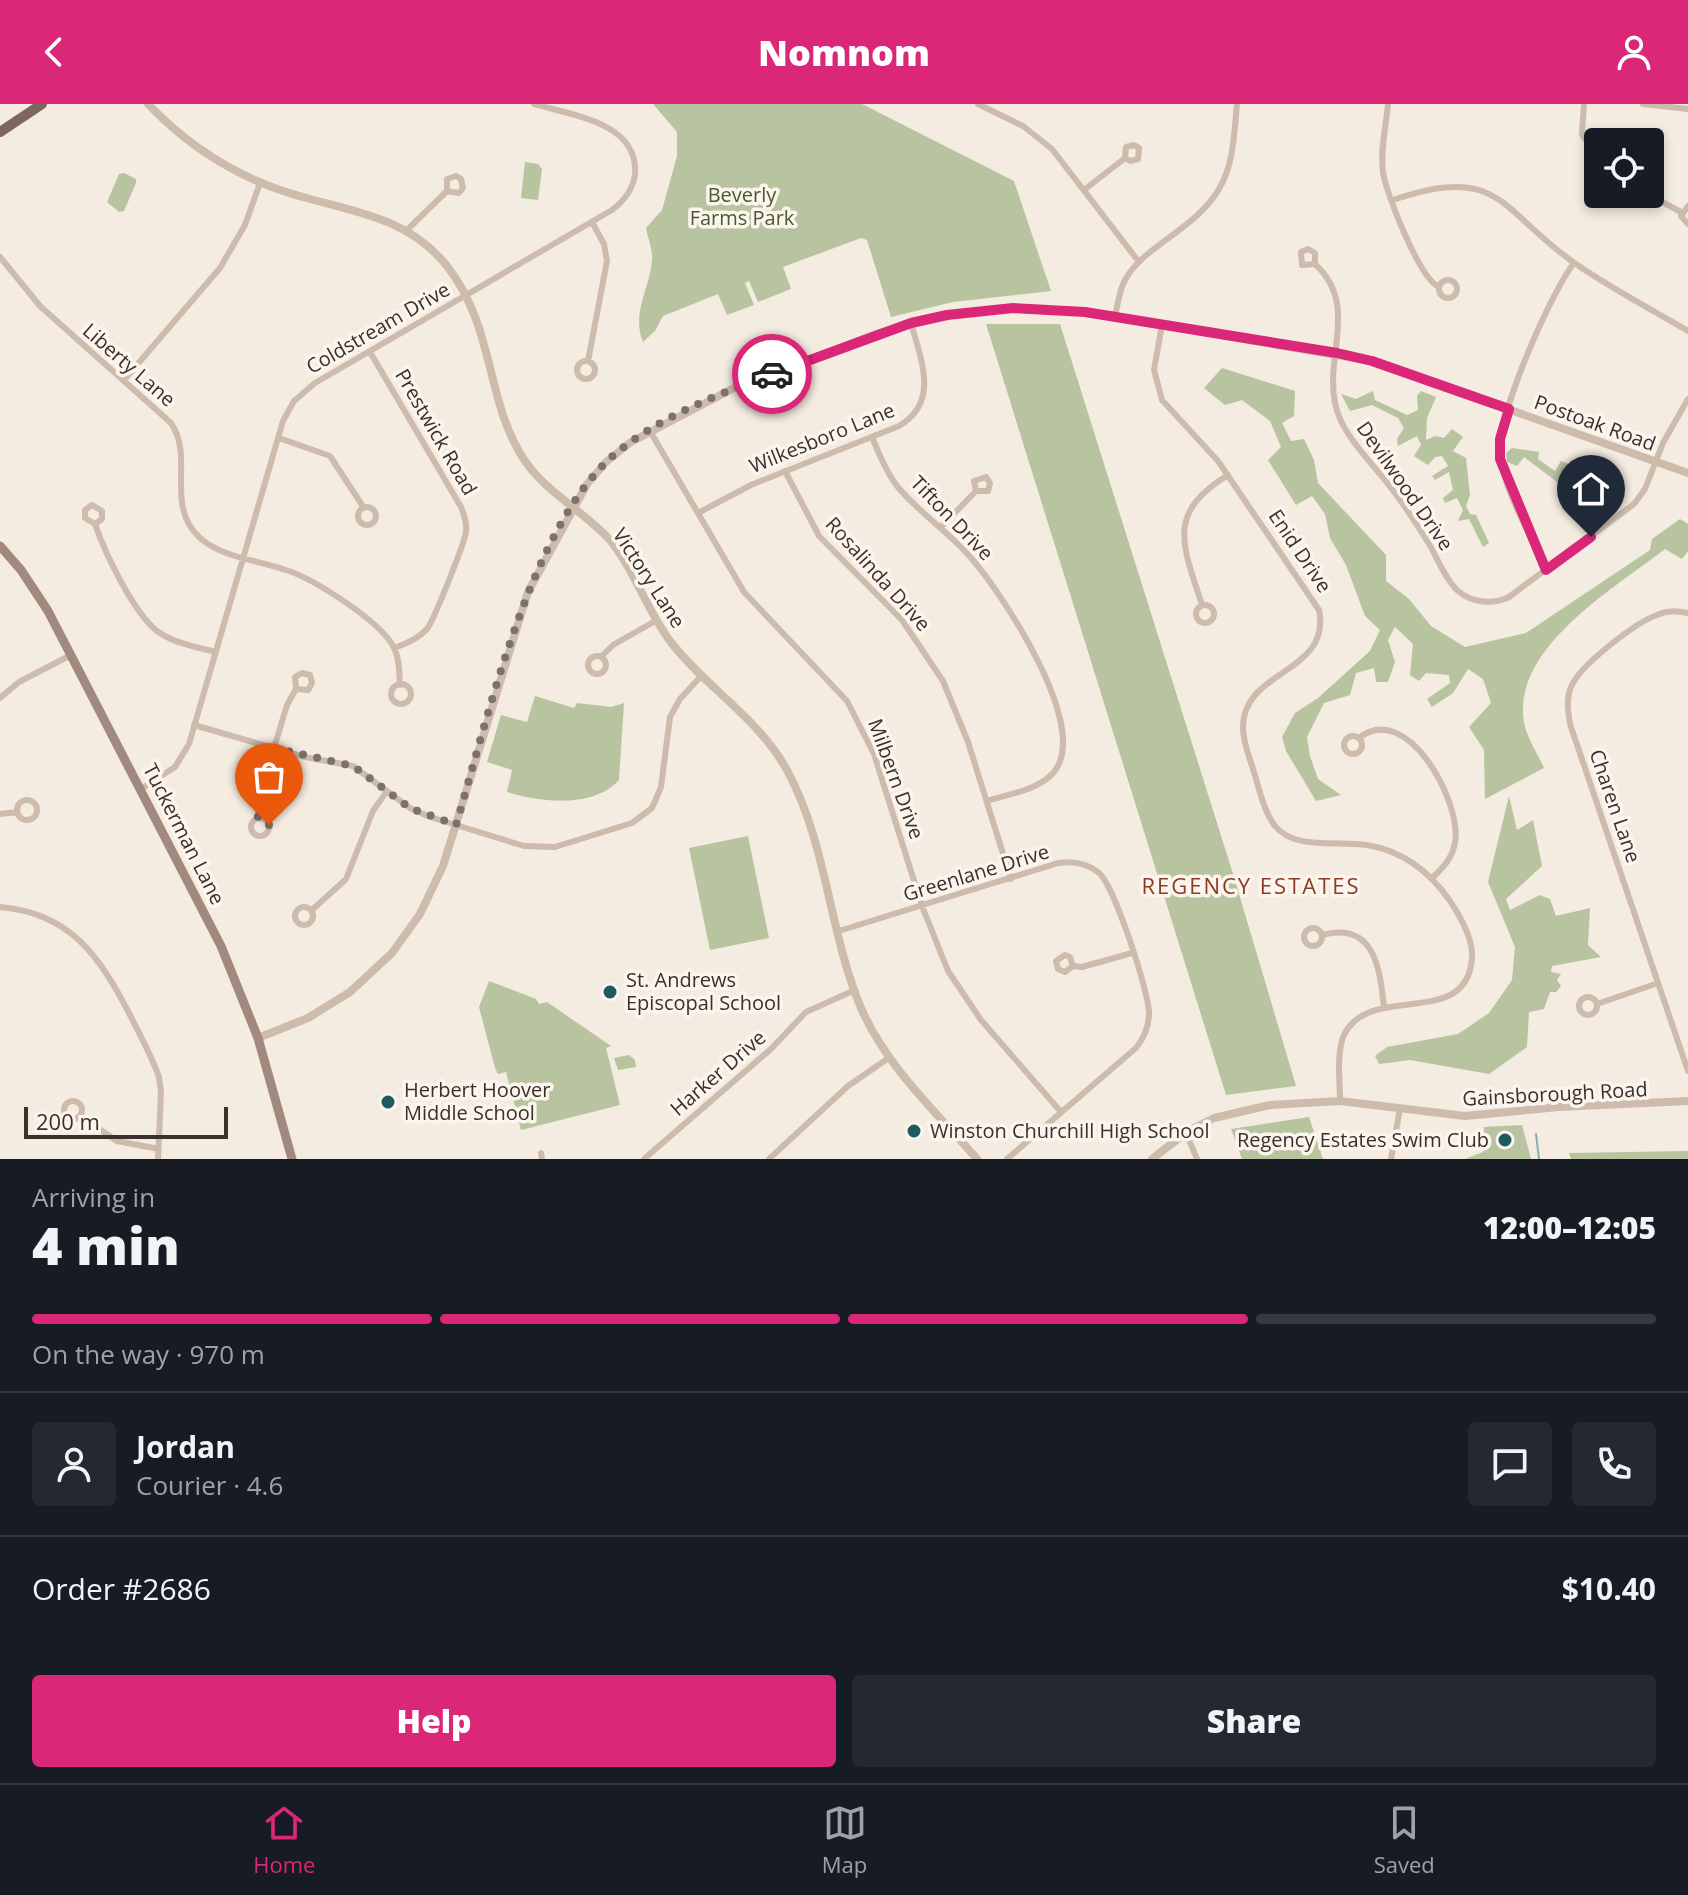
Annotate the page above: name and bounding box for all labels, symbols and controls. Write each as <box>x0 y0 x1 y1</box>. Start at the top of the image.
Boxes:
text: Nomnom <box>758 28 930 77</box>
icon: back <box>32 30 76 74</box>
icon: person <box>1612 30 1656 74</box>
map controls <box>1584 128 1664 208</box>
button: locate <box>1584 128 1664 208</box>
park label: Beverly Farms Park <box>690 181 795 231</box>
street label: Coldstream Drive <box>301 275 455 380</box>
street label: Liberty Lane <box>77 317 181 412</box>
courier <box>732 334 812 414</box>
icon: car <box>750 352 794 396</box>
street label: Prestwick Road <box>389 364 484 500</box>
street label: Postoak Road <box>1531 388 1660 457</box>
street label: Wilkesboro Lane <box>745 396 899 479</box>
street label: Devilwood Drive <box>1351 416 1460 556</box>
pin <box>1557 455 1625 537</box>
icon: home <box>1569 467 1613 511</box>
street label: Tifton Drive <box>905 469 1000 566</box>
street label: Enid Drive <box>1263 504 1338 598</box>
street label: Rosalinda Drive <box>820 511 937 637</box>
street label: Victory Lane <box>607 523 692 633</box>
street label: Milbern Drive <box>862 715 931 843</box>
pin <box>235 743 303 825</box>
street label: Charen Lane <box>1584 746 1647 866</box>
icon: bag <box>247 755 291 799</box>
street label: Tuckerman Lane <box>137 759 232 909</box>
street label: Greenlane Drive <box>900 838 1052 908</box>
district label: REGENCY ESTATES <box>1141 870 1361 900</box>
place label: St. Andrews Episcopal School <box>626 966 781 1016</box>
marker: St. Andrews Episcopal School <box>601 983 619 1001</box>
street label: Harker Drive <box>664 1024 771 1122</box>
street label: Gainsborough Road <box>1462 1075 1648 1112</box>
place label: Herbert Hoover Middle School <box>404 1076 550 1126</box>
marker: Herbert Hoover Middle School <box>379 1093 397 1111</box>
scale bar <box>24 1103 228 1139</box>
text: 200 m <box>36 1106 100 1136</box>
place label: Winston Churchill High School <box>930 1117 1209 1144</box>
marker: Winston Churchill High School <box>905 1122 923 1140</box>
place label: Regency Estates Swim Club <box>1237 1126 1489 1153</box>
marker: Regency Estates Swim Club <box>1496 1131 1514 1149</box>
text: Arriving in <box>32 1179 155 1215</box>
text: 12:00–12:05 <box>1483 1207 1656 1248</box>
text: 4 min <box>32 1209 180 1280</box>
text: On the way · 970 m <box>32 1336 265 1372</box>
button: person <box>32 1422 116 1506</box>
button: chat <box>1468 1422 1552 1506</box>
button: phone <box>1572 1422 1656 1506</box>
text: Jordan <box>136 1426 235 1467</box>
text: Courier · 4.6 <box>136 1467 283 1503</box>
text: Order #2686 <box>32 1568 211 1609</box>
text: $10.40 <box>1562 1568 1656 1609</box>
button: Help <box>32 1675 836 1767</box>
button: Share <box>852 1675 1656 1767</box>
tab: Home <box>253 1801 315 1879</box>
tab: Map <box>822 1801 867 1879</box>
tab: Saved <box>1374 1801 1435 1879</box>

